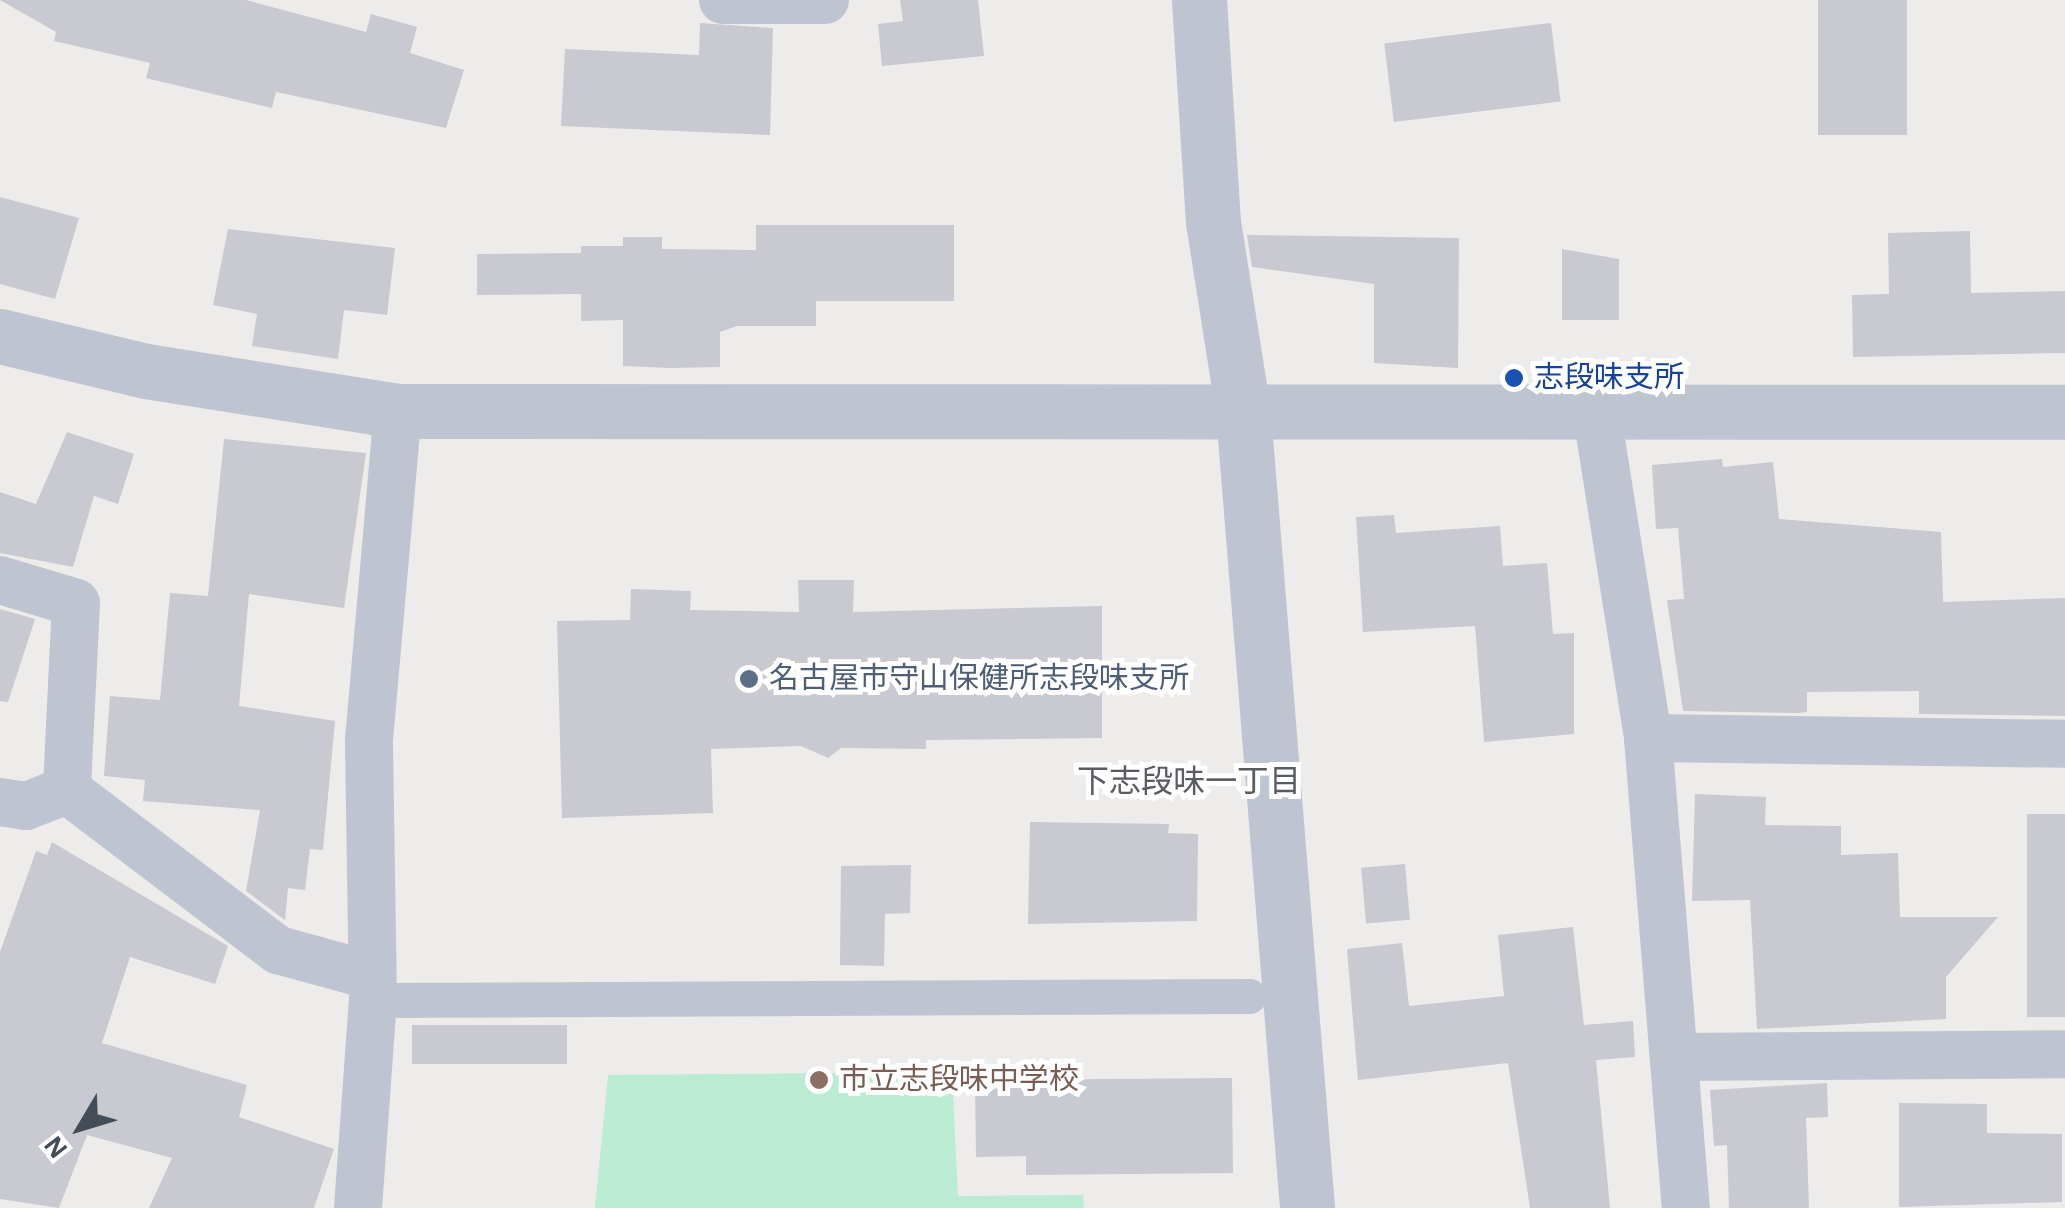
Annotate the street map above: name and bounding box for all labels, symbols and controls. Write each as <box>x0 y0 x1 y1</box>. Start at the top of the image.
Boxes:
place label: 志段味支所 <box>1534 360 1684 396</box>
marker: 志段味支所 <box>1503 367 1525 389</box>
place label: 名古屋市守山保健所志段味支所 <box>769 661 1189 697</box>
marker: 名古屋市守山保健所志段味支所 <box>738 668 760 690</box>
district label: 下志段味一丁目 <box>1077 763 1301 801</box>
place label: 市立志段味中学校 <box>839 1062 1079 1098</box>
marker: 市立志段味中学校 <box>808 1069 830 1091</box>
north arrow <box>30 1078 130 1178</box>
text: N <box>39 1130 73 1163</box>

